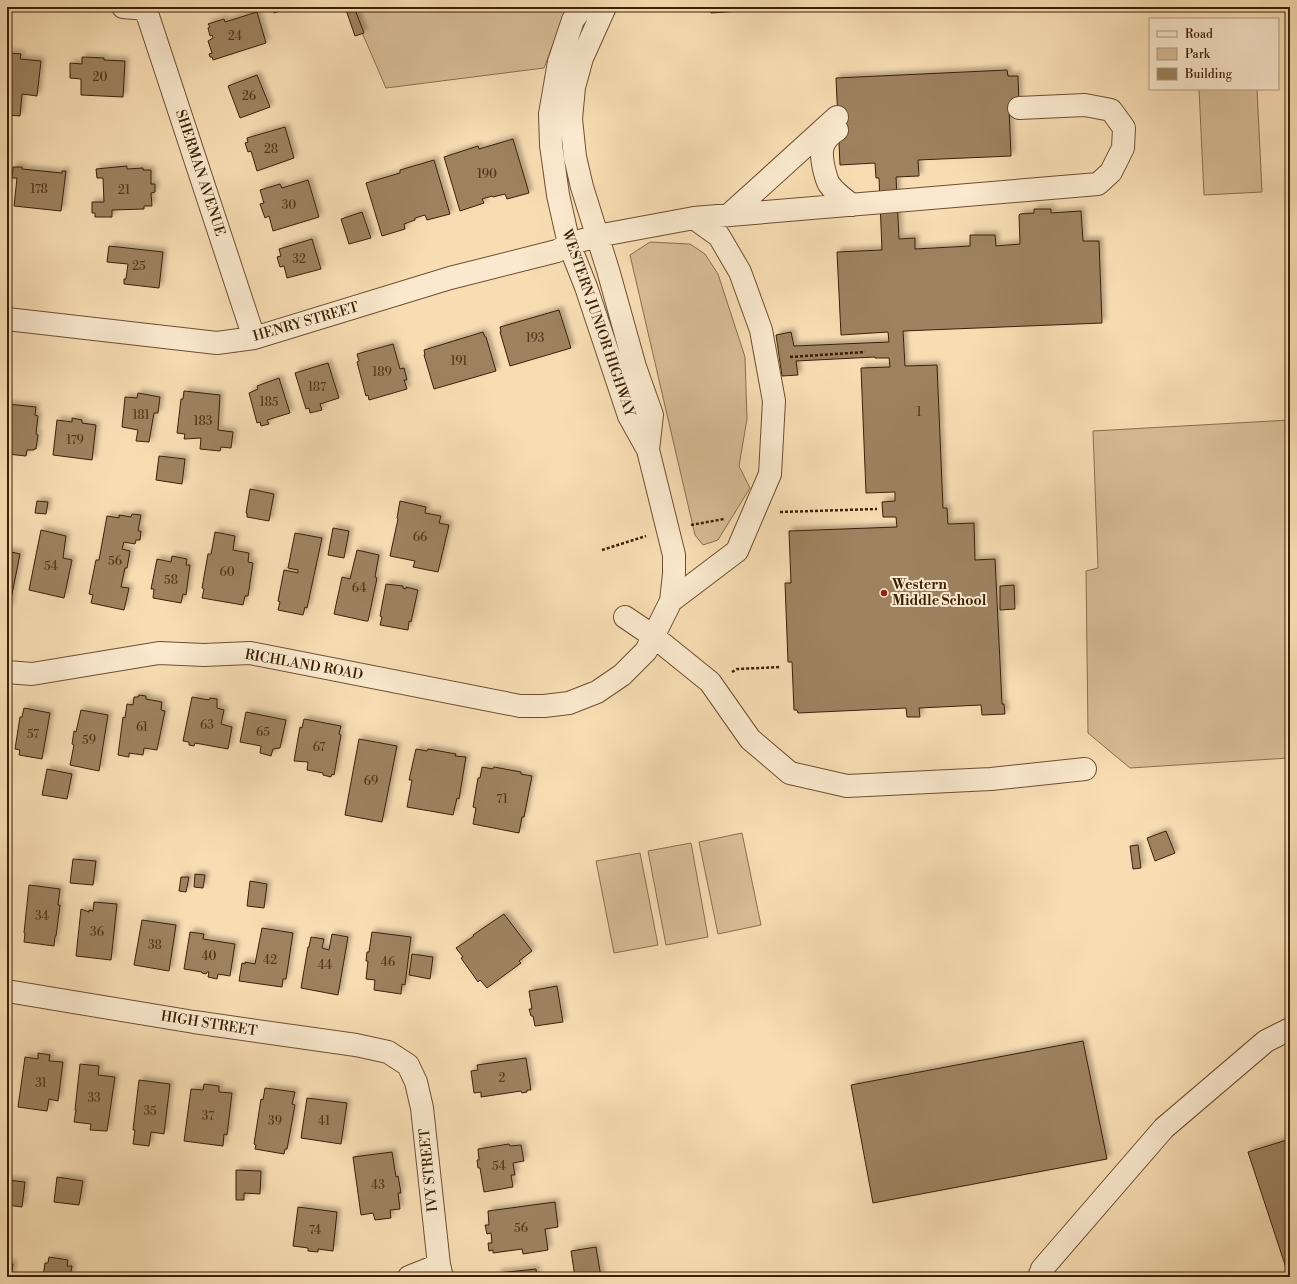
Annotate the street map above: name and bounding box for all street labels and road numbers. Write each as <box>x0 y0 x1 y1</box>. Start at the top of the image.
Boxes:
street label: SHERMAN AVENUE <box>171 107 229 239</box>
street label: WESTERN JUNIOR HIGHWAY <box>557 226 639 420</box>
street label: HENRY STREET <box>251 298 361 346</box>
street label: RICHLAND ROAD <box>243 646 365 684</box>
street label: HIGH STREET <box>159 1007 259 1041</box>
street label: IVY STREET <box>416 1127 442 1213</box>

